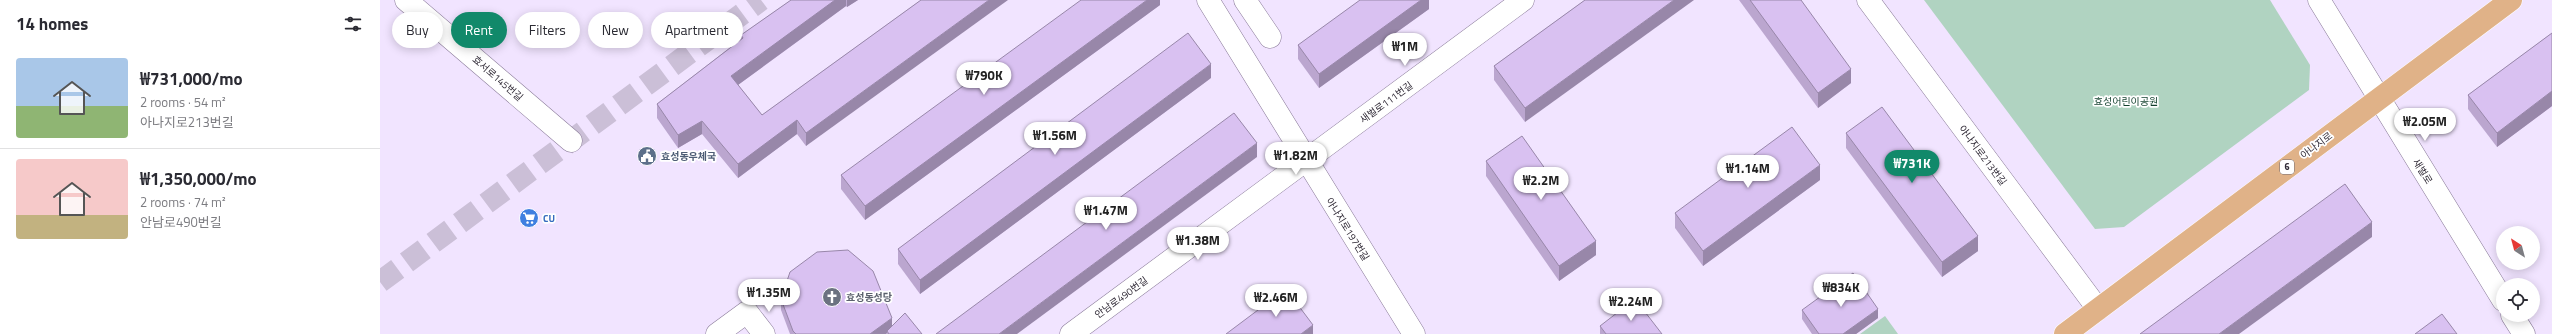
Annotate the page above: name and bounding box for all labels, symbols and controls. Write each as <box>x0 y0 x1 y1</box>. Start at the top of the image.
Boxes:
text: 14 homes <box>16 11 88 37</box>
chip: Buy <box>392 12 443 48</box>
chip: Rent <box>451 12 507 48</box>
chip: Filters <box>515 12 580 48</box>
chip: New <box>588 12 643 48</box>
chip: Apartment <box>651 12 743 48</box>
icon: filters <box>342 13 364 35</box>
pin: ₩1M <box>1386 33 1424 67</box>
text: ₩1M <box>1392 36 1418 56</box>
street label: 효서로145번길 <box>469 52 526 105</box>
pin: ₩790K <box>956 62 1012 96</box>
text: ₩790K <box>965 65 1003 85</box>
text: ₩731,000/mo <box>140 66 242 92</box>
icon: home <box>48 74 96 122</box>
street label: 새벌로111번길 <box>1356 78 1416 127</box>
text: 2 rooms · 54 m² <box>140 92 226 112</box>
park label: 효성어린이공원 <box>2094 94 2158 109</box>
pin: ₩2.05M <box>2392 108 2458 142</box>
text: ₩2.05M <box>2403 111 2447 131</box>
text: 아나지로213번길 <box>140 112 234 132</box>
pin: ₩1.56M <box>1022 122 1088 156</box>
street label: 아나지로213번길 <box>1955 122 2010 189</box>
text: ₩1.56M <box>1033 125 1077 145</box>
street label: 아나지로 <box>2297 128 2336 162</box>
pin: ₩1.82M <box>1263 142 1329 176</box>
public building icon: 효성동우체국 <box>636 145 658 167</box>
text: ₩1.82M <box>1274 145 1318 165</box>
place label: 효성동우체국 <box>661 149 716 164</box>
pin: ₩731K <box>1884 150 1940 184</box>
text: ₩731K <box>1893 153 1931 173</box>
pin: ₩1.14M <box>1715 155 1781 189</box>
street label: 새벌로 <box>2409 156 2436 187</box>
text: ₩1.14M <box>1726 158 1770 178</box>
road number: 6 <box>2280 160 2294 174</box>
text: ₩1,350,000/mo <box>140 166 256 192</box>
pin: ₩2.2M <box>1513 167 1569 201</box>
text: ₩2.2M <box>1523 170 1559 190</box>
icon: home <box>48 175 96 223</box>
text: 2 rooms · 74 m² <box>140 192 226 212</box>
street label: 아나지로197번길 <box>1322 195 1373 264</box>
pin: ₩1.47M <box>1073 197 1139 231</box>
text: ₩1.47M <box>1084 200 1128 220</box>
supermarket icon: CU <box>518 207 540 229</box>
place label: CU <box>543 211 555 226</box>
text: 안남로490번길 <box>140 212 222 232</box>
north arrow <box>2496 226 2540 270</box>
map controls <box>2496 226 2540 322</box>
pin: ₩1.38M <box>1165 227 1231 261</box>
text: ₩1.38M <box>1176 230 1220 250</box>
street label: 안남로490번길 <box>1091 273 1151 322</box>
pin: ₩834K <box>1813 274 1869 308</box>
text: ₩834K <box>1822 277 1860 297</box>
button: locate <box>2496 278 2540 322</box>
pin: ₩1.35M <box>736 279 802 313</box>
text: ₩1.35M <box>747 282 791 302</box>
pin: ₩2.46M <box>1243 284 1309 318</box>
church icon: 효성동성당 <box>821 286 843 308</box>
text: ₩2.46M <box>1254 287 1298 307</box>
pin: ₩2.24M <box>1598 288 1664 322</box>
place label: 효성동성당 <box>846 290 892 305</box>
text: ₩2.24M <box>1609 291 1653 311</box>

